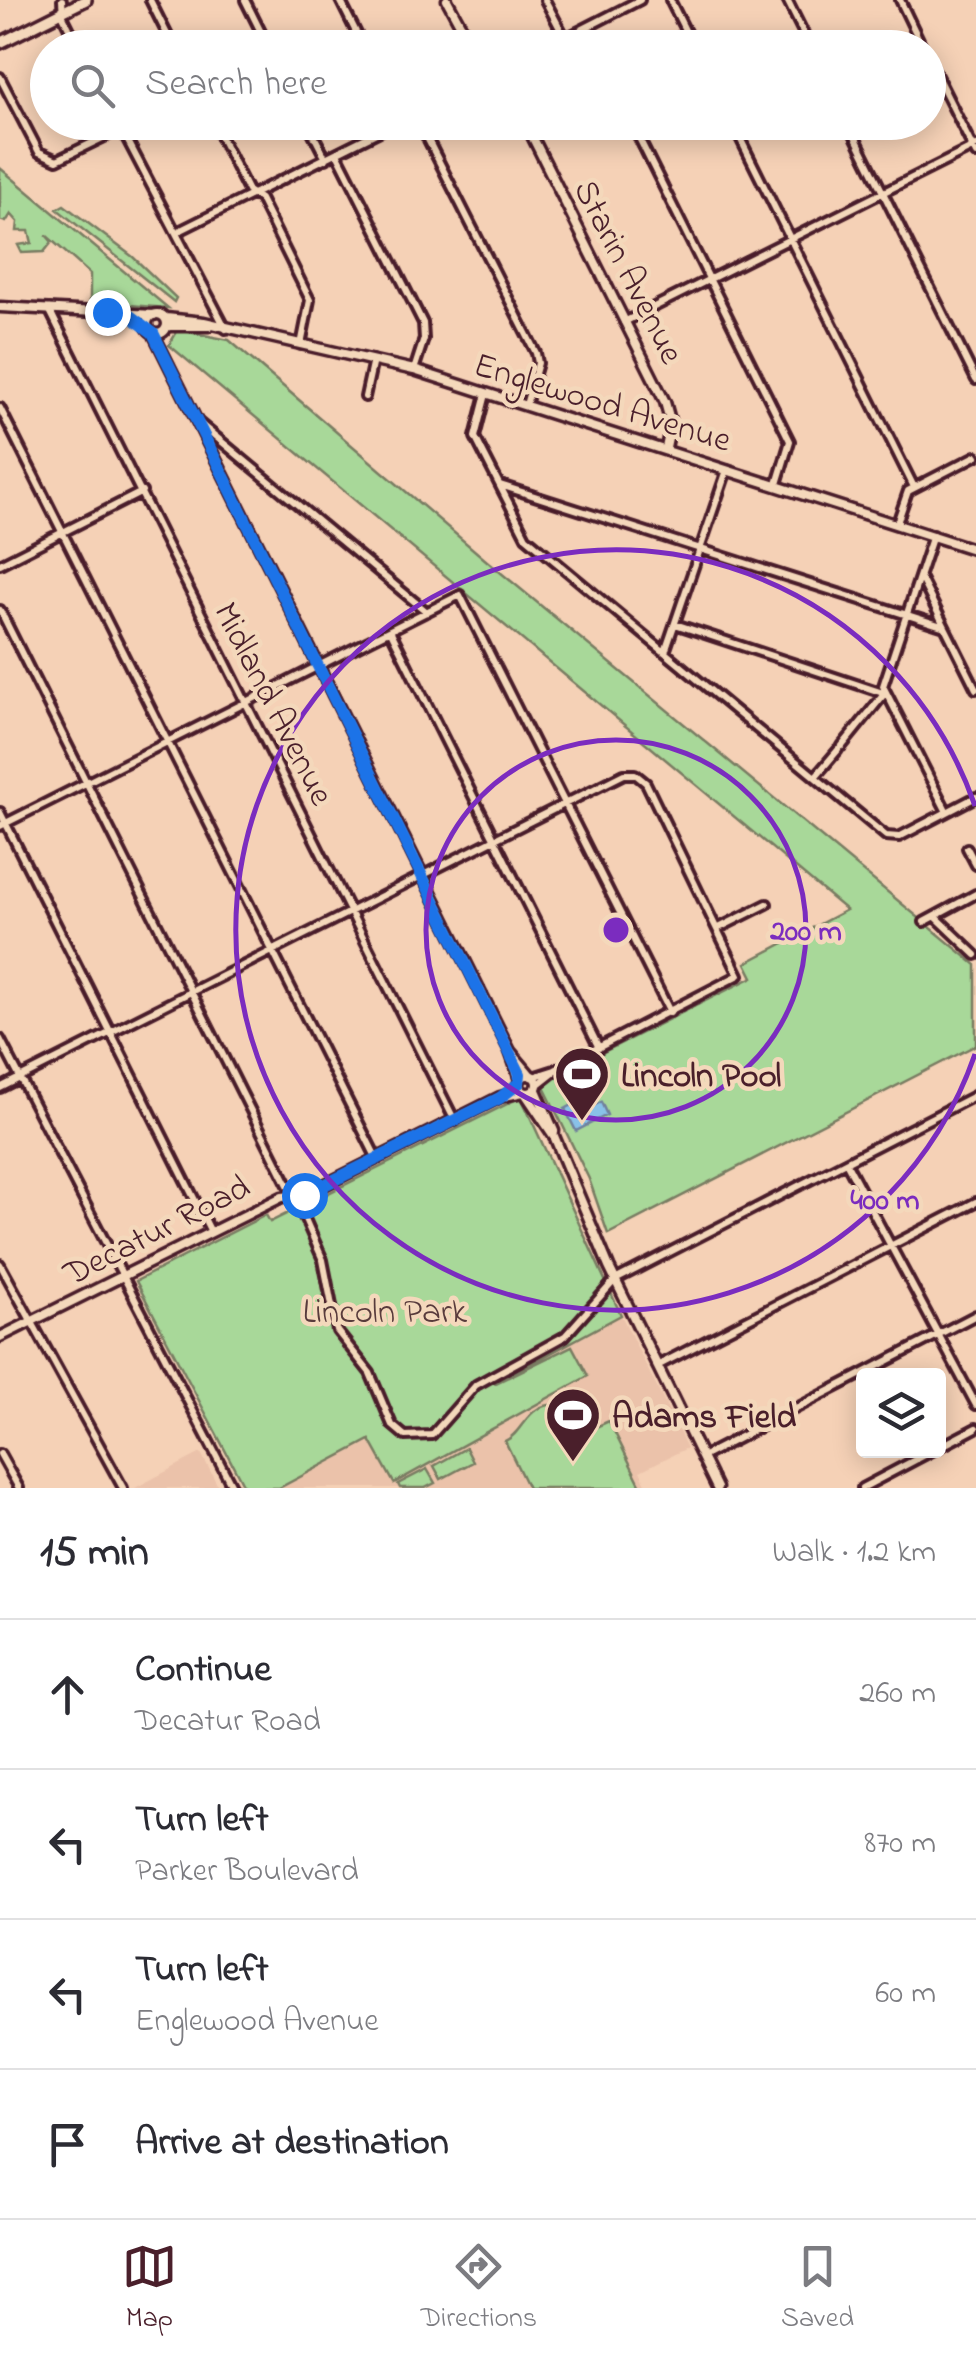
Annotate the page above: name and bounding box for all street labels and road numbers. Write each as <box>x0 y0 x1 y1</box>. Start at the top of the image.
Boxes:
street label: Starin Avenue <box>559 171 695 374</box>
street label: Englewood Avenue <box>467 341 737 468</box>
street label: Midland Avenue <box>199 594 345 815</box>
street label: Decatur Road <box>55 1163 260 1301</box>

